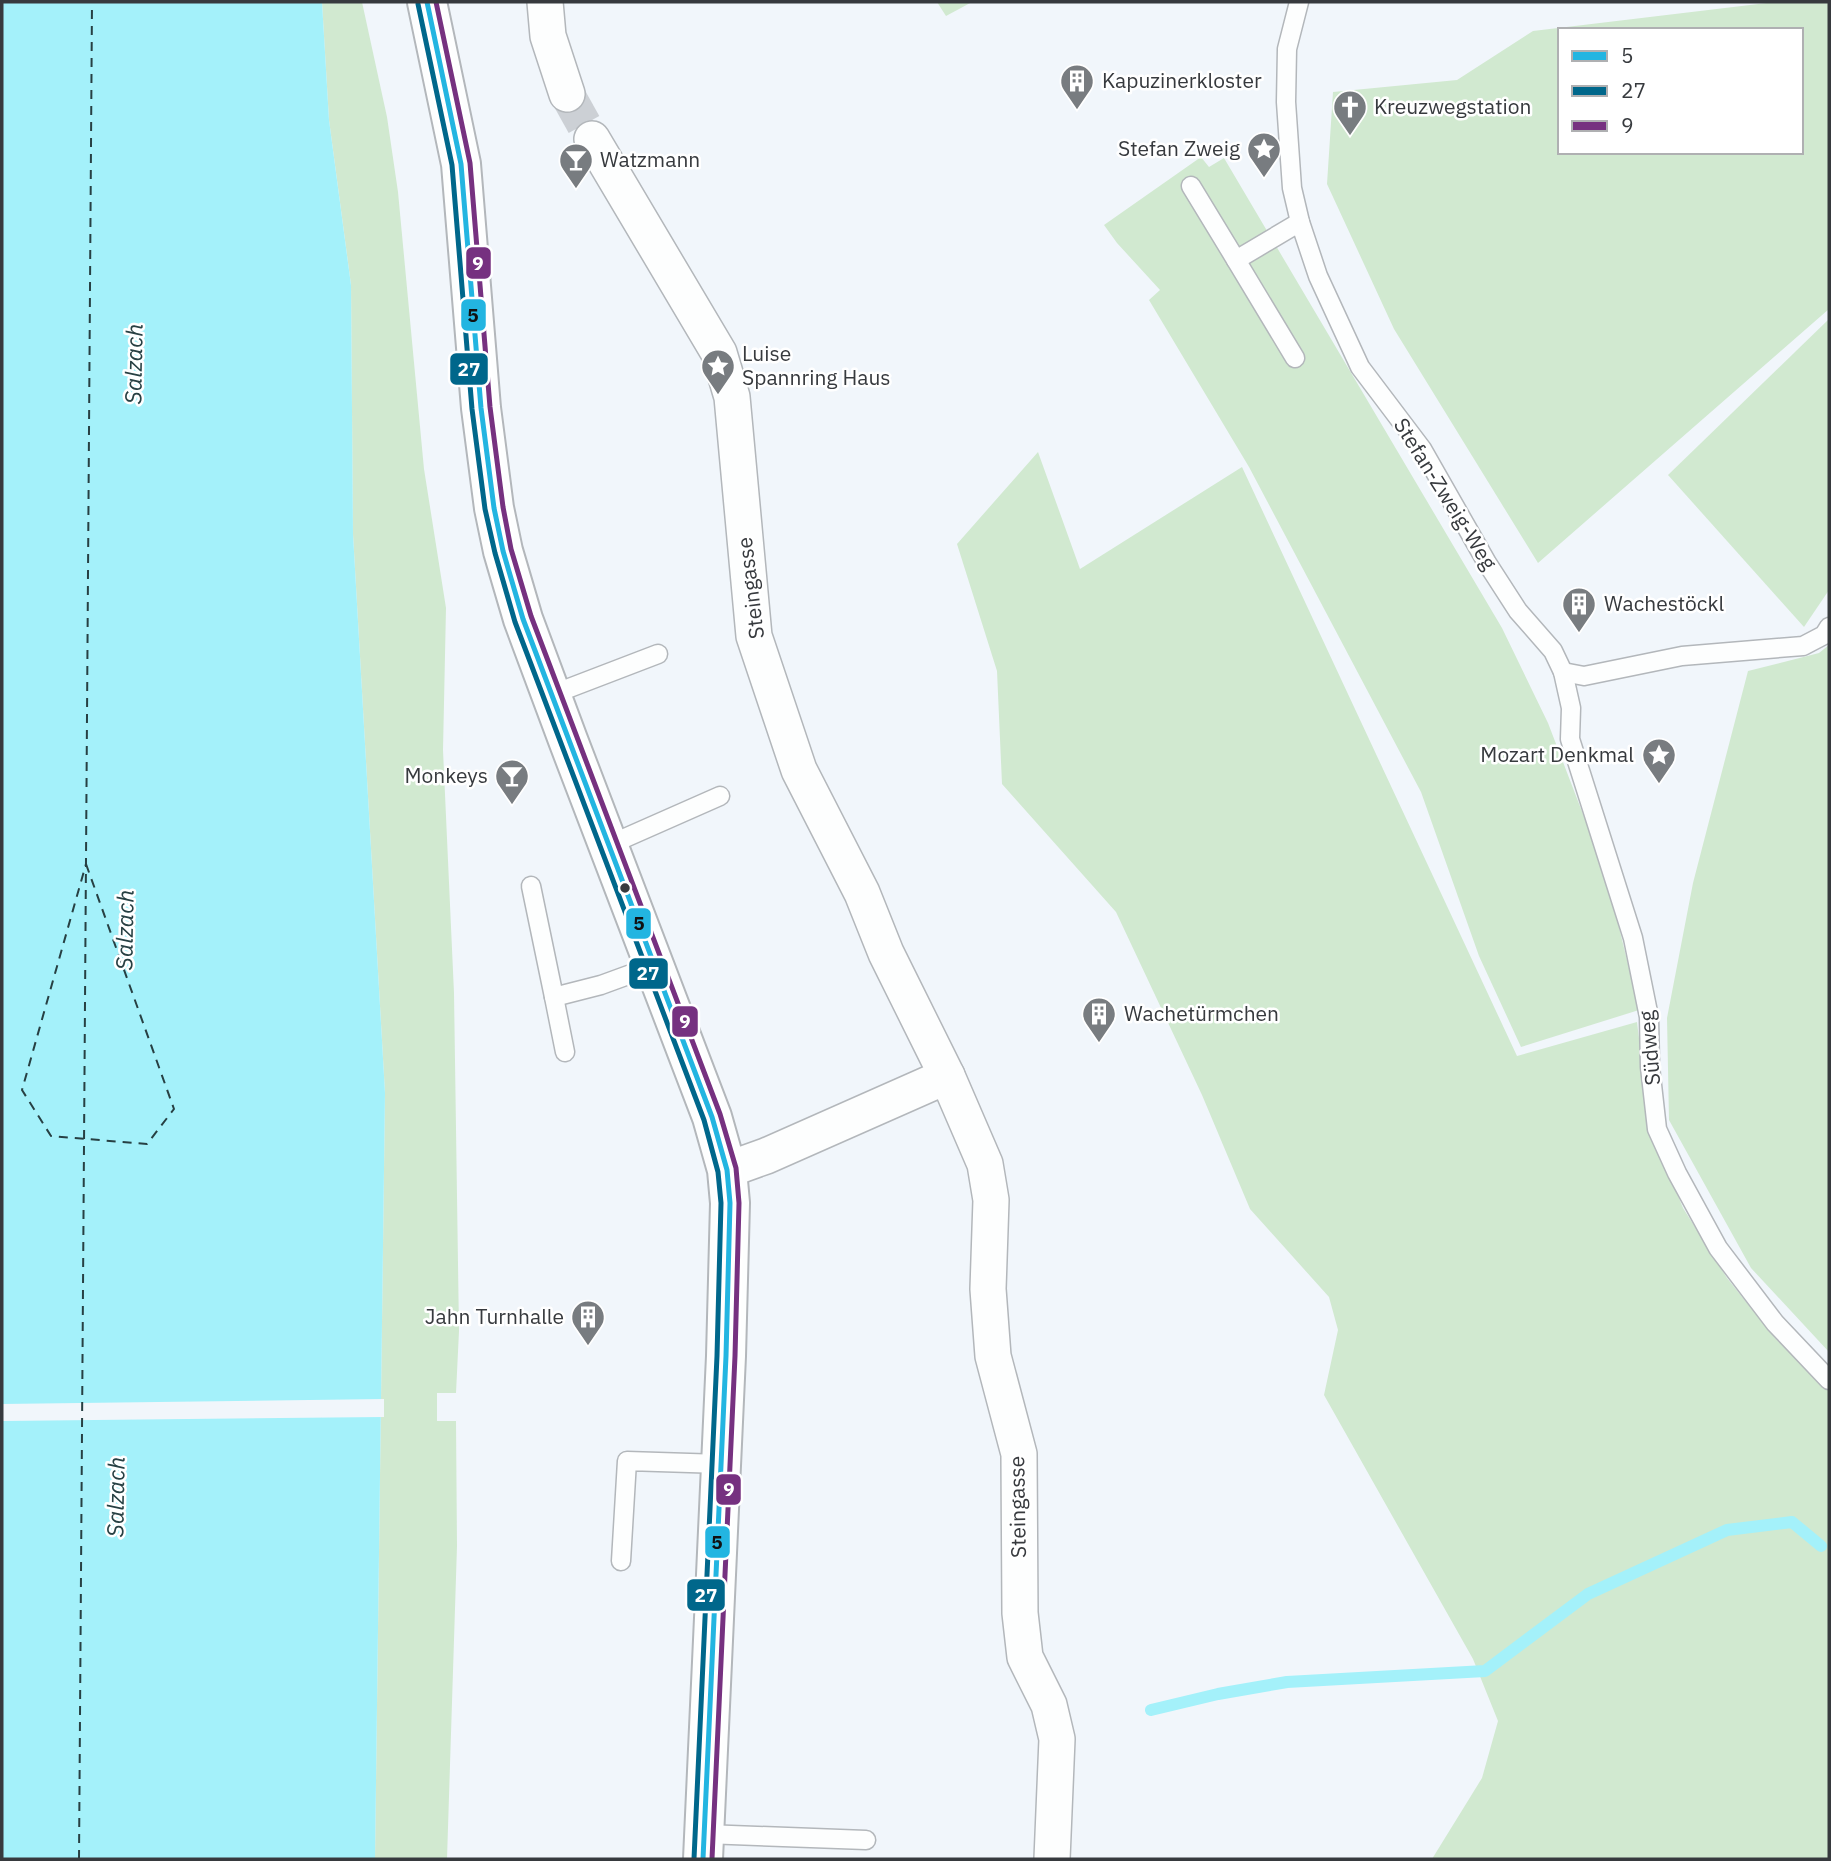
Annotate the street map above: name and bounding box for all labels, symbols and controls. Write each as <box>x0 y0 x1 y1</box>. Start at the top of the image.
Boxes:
legend <box>1558 28 1803 154</box>
text: 5 <box>1621 41 1634 69</box>
building icon: Kapuzinerkloster <box>1058 62 1096 111</box>
place label: Kapuzinerkloster <box>1102 66 1262 94</box>
text: 27 <box>1621 76 1646 104</box>
church icon: Kreuzwegstation <box>1331 88 1369 137</box>
place label: Kreuzwegstation <box>1374 92 1532 120</box>
text: 9 <box>1621 111 1634 139</box>
place icon: Stefan Zweig <box>1245 130 1283 179</box>
place label: Stefan Zweig <box>1118 134 1240 162</box>
bar icon: Watzmann <box>557 141 595 190</box>
place label: Watzmann <box>600 145 700 173</box>
line badge: 9 <box>465 246 492 280</box>
text: 9 <box>472 251 484 275</box>
line badge: 5 <box>460 298 487 332</box>
text: 5 <box>467 303 479 327</box>
water label: Salzach <box>117 323 149 405</box>
place label: Luise Spannring Haus <box>742 339 891 391</box>
place icon: Luise Spannring Haus <box>699 347 737 396</box>
line badge: 27 <box>449 352 489 386</box>
text: 27 <box>458 357 480 381</box>
street label: Stefan-Zweig-Weg <box>1388 412 1504 575</box>
street label: Steingasse <box>730 536 770 641</box>
building icon: Wachestöckl <box>1560 585 1598 634</box>
place label: Wachestöckl <box>1604 589 1724 617</box>
place icon: Mozart Denkmal <box>1640 736 1678 785</box>
place label: Mozart Denkmal <box>1480 740 1634 768</box>
bar icon: Monkeys <box>493 757 531 806</box>
place label: Monkeys <box>405 761 488 789</box>
unlabelled marker <box>618 881 632 895</box>
water label: Salzach <box>108 889 140 971</box>
line badge: 5 <box>625 907 652 940</box>
text: 5 <box>633 911 645 935</box>
line badge: 27 <box>628 957 669 990</box>
text: 27 <box>637 961 659 985</box>
building icon: Wachetürmchen <box>1080 995 1118 1044</box>
place label: Wachetürmchen <box>1124 999 1279 1027</box>
line badge: 9 <box>671 1005 699 1038</box>
text: 9 <box>679 1009 691 1033</box>
street label: Südweg <box>1632 1010 1666 1087</box>
building icon: Jahn Turnhalle <box>569 1298 607 1347</box>
place label: Jahn Turnhalle <box>425 1302 564 1330</box>
water label: Salzach <box>99 1456 131 1538</box>
street label: Steingasse <box>1002 1456 1032 1558</box>
line badge: 9 <box>715 1473 742 1506</box>
text: 9 <box>723 1477 735 1501</box>
line badge: 5 <box>704 1525 731 1559</box>
text: 5 <box>711 1530 723 1554</box>
line badge: 27 <box>686 1578 726 1612</box>
text: 27 <box>695 1583 717 1607</box>

